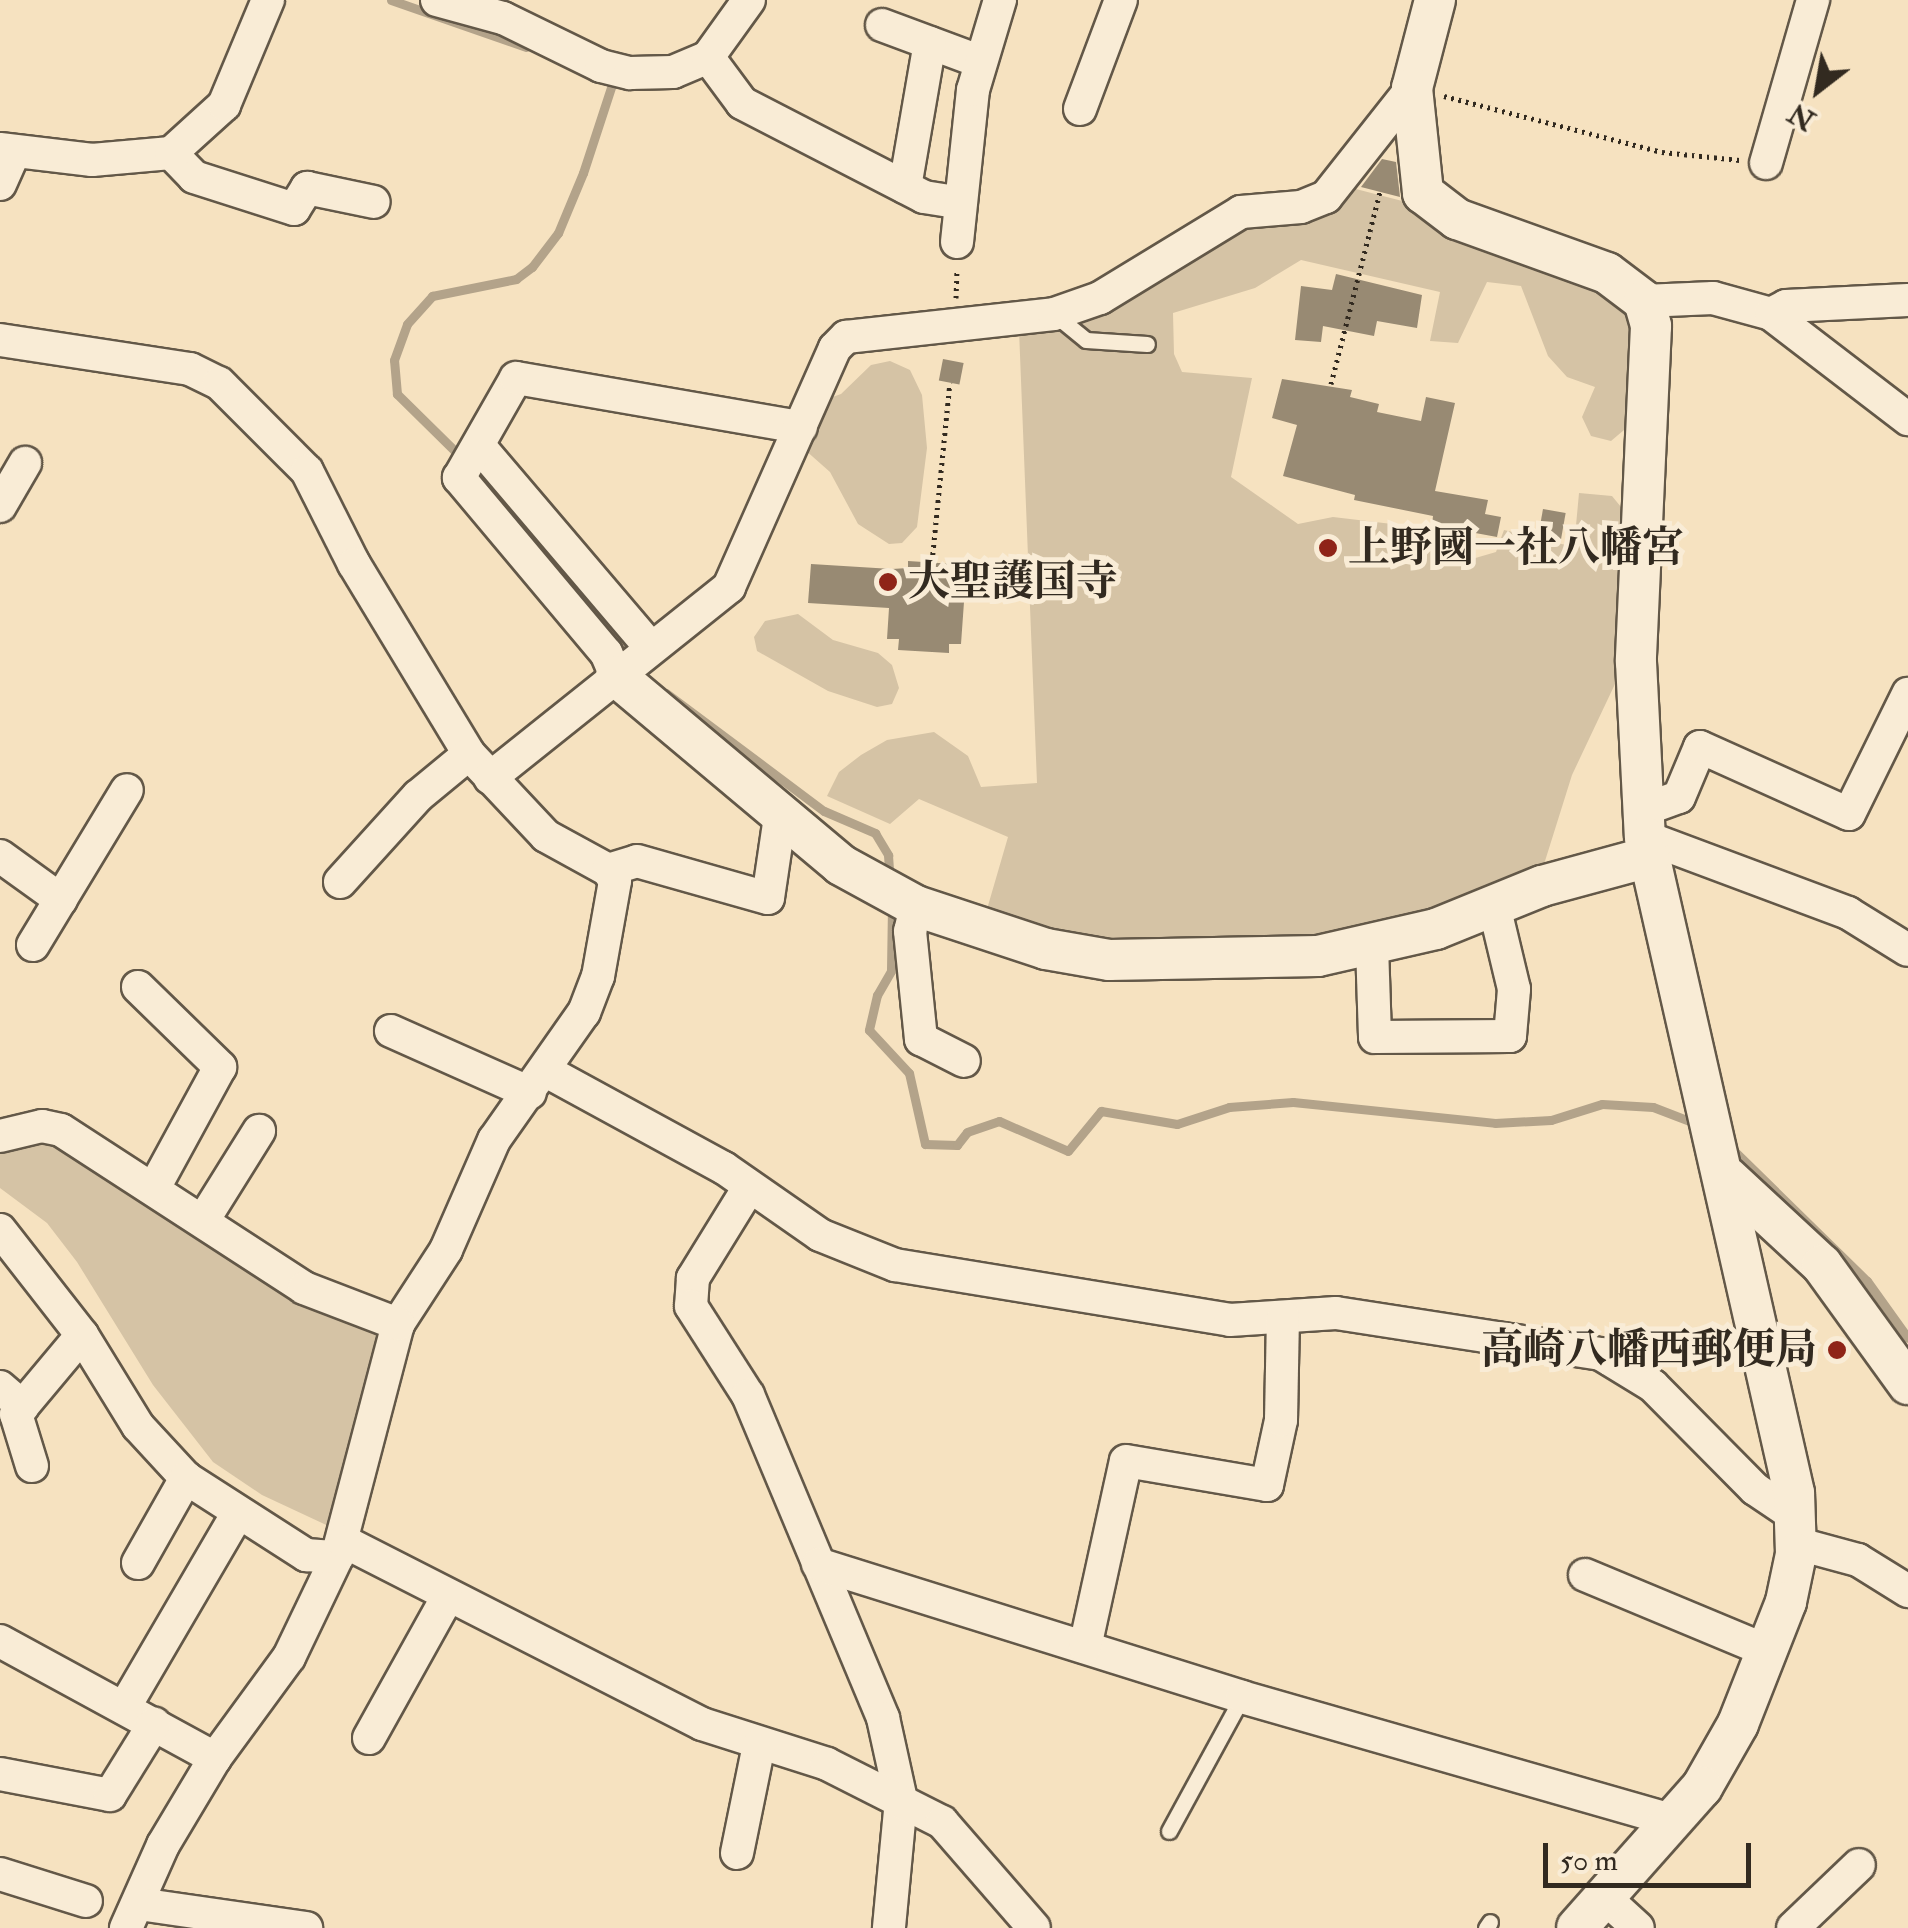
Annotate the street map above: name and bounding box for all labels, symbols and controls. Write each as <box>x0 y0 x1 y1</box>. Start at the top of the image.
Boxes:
north arrow <box>1768 40 1868 140</box>
text: N <box>1783 95 1822 138</box>
place label: 上野國一社八幡宮 <box>1348 523 1684 573</box>
marker: 上野國一社八幡宮 <box>1317 537 1339 559</box>
place label: 大聖護国寺 <box>908 557 1118 607</box>
marker: 大聖護国寺 <box>877 571 899 593</box>
place label: 高崎八幡西郵便局 <box>1481 1325 1817 1375</box>
marker: 高崎八幡西郵便局 <box>1826 1339 1848 1361</box>
scale bar <box>1548 1823 1756 1885</box>
text: 50 m <box>1560 1842 1618 1879</box>

